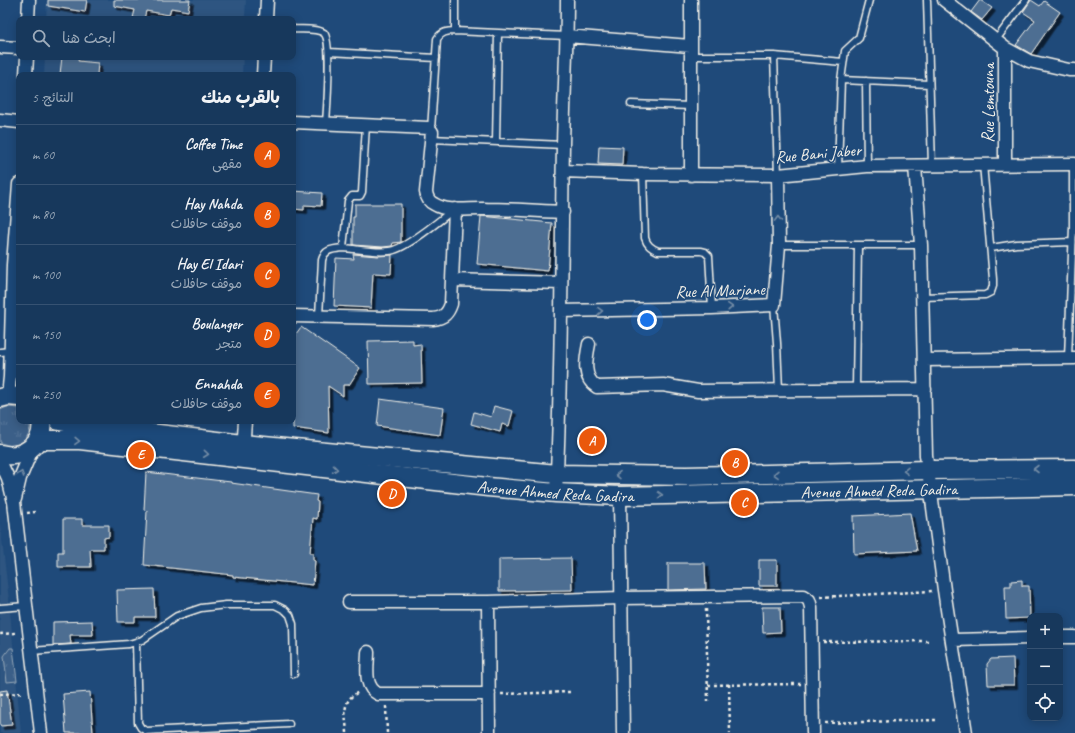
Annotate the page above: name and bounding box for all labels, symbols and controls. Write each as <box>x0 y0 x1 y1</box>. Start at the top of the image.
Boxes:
search box <box>16 16 296 60</box>
icon: search <box>30 27 52 49</box>
text: ابحث هنا <box>62 29 116 48</box>
street label: Rue Lemtouna <box>978 61 999 143</box>
text: بالقرب منك <box>201 87 280 108</box>
text: النتائج: 5 <box>32 90 74 106</box>
text: Coffee Time <box>185 135 242 154</box>
street label: Rue Bani Jaber <box>774 139 864 168</box>
text: 60 m <box>32 147 54 163</box>
text: A <box>264 147 270 163</box>
text: مقهى <box>212 156 242 172</box>
text: Hay Nahda <box>184 195 242 214</box>
text: 80 m <box>32 207 54 223</box>
text: B <box>264 207 270 223</box>
text: موقف حافلات <box>171 216 242 232</box>
one-way arrow <box>774 216 783 222</box>
text: Hay El Idari <box>177 255 242 274</box>
text: 100 m <box>32 267 60 283</box>
text: C <box>264 267 270 283</box>
text: موقف حافلات <box>171 276 242 292</box>
street label: Rue Al Marjane <box>675 278 767 303</box>
one-way arrow <box>727 303 733 312</box>
one-way arrow <box>597 307 603 315</box>
your location <box>637 310 657 330</box>
text: Boulanger <box>191 315 242 334</box>
text: 150 m <box>32 327 60 343</box>
text: D <box>263 327 271 343</box>
text: متجر <box>217 336 242 352</box>
text: Ennahda <box>194 375 242 394</box>
text: 250 m <box>32 387 60 403</box>
text: E <box>264 387 270 403</box>
text: موقف حافلات <box>171 396 242 412</box>
pin: A <box>579 426 605 456</box>
one-way arrow <box>74 436 80 445</box>
pin: E <box>128 440 154 470</box>
pin: B <box>722 448 748 478</box>
one-way arrow <box>203 449 209 458</box>
one-way arrow <box>332 464 338 473</box>
one-way arrow <box>1033 465 1039 473</box>
one-way arrow <box>903 467 909 475</box>
one-way arrow <box>773 470 779 478</box>
one-way arrow <box>17 471 25 478</box>
one-way arrow <box>615 471 621 479</box>
street label: Avenue Ahmed Reda Gadira <box>476 476 636 507</box>
pin: D <box>379 479 405 509</box>
street label: Avenue Ahmed Reda Gadira <box>800 479 959 503</box>
pin: C <box>731 488 757 518</box>
one-way arrow <box>657 491 663 499</box>
map controls <box>1027 613 1063 721</box>
button: + <box>1027 613 1063 649</box>
button: − <box>1027 649 1063 685</box>
button: locate <box>1027 685 1063 721</box>

